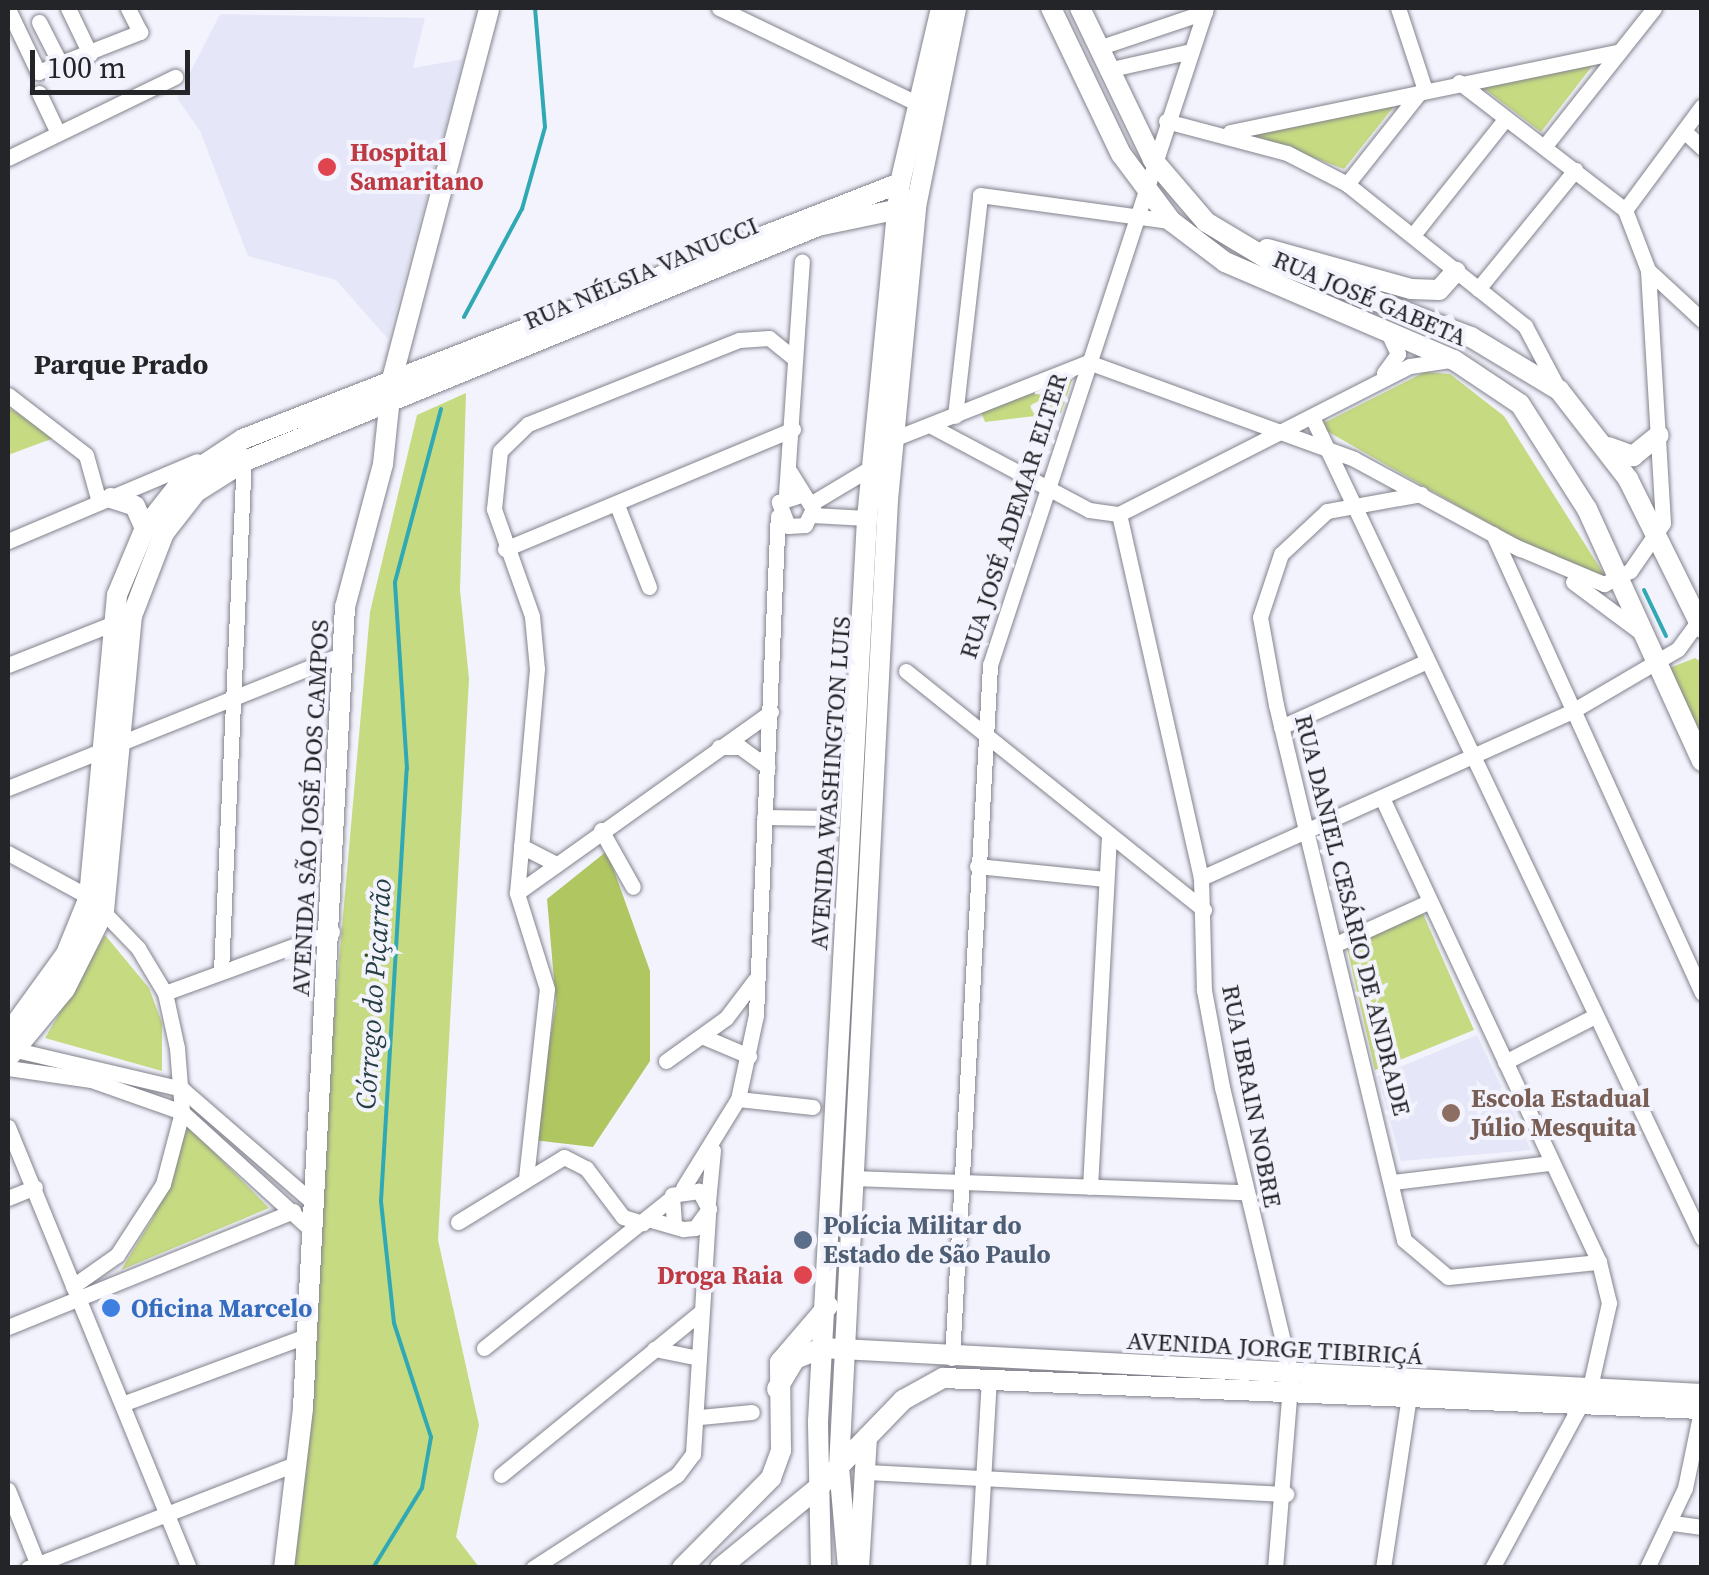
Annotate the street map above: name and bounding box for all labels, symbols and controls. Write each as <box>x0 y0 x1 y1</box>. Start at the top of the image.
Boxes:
scale bar <box>35 30 195 92</box>
text: 100 m <box>47 47 126 88</box>
place label: Hospital Samaritano <box>350 138 484 197</box>
marker: Hospital Samaritano <box>314 154 340 180</box>
street label: RUA NÉLSIA VANUCCI <box>519 210 763 336</box>
street label: RUA JOSÉ GABETA <box>1269 244 1471 352</box>
district label: Parque Prado <box>34 347 208 381</box>
street label: RUA JOSÉ ADEMAR ELTER <box>953 370 1073 662</box>
street label: AVENIDA WASHINGTON LUIS <box>803 615 857 951</box>
street label: AVENIDA SÃO JOSÉ DOS CAMPOS <box>285 619 335 997</box>
street label: RUA DANIEL CESÁRIO DE ANDRADE <box>1289 711 1417 1119</box>
water label: Córrego do Piçarrão <box>348 877 398 1111</box>
street label: RUA IBRAIN NOBRE <box>1216 982 1288 1210</box>
place label: Escola Estadual Júlio Mesquita <box>1471 1084 1650 1143</box>
marker: Escola Estadual Júlio Mesquita <box>1440 1102 1462 1124</box>
place label: Polícia Militar do Estado de São Paulo <box>823 1211 1051 1270</box>
marker: Polícia Militar do Estado de São Paulo <box>792 1229 814 1251</box>
place label: Droga Raia <box>657 1260 783 1290</box>
marker: Droga Raia <box>792 1264 814 1286</box>
place label: Oficina Marcelo <box>131 1293 312 1323</box>
marker: Oficina Marcelo <box>100 1297 122 1319</box>
street label: AVENIDA JORGE TIBIRIÇÁ <box>1126 1325 1424 1371</box>

